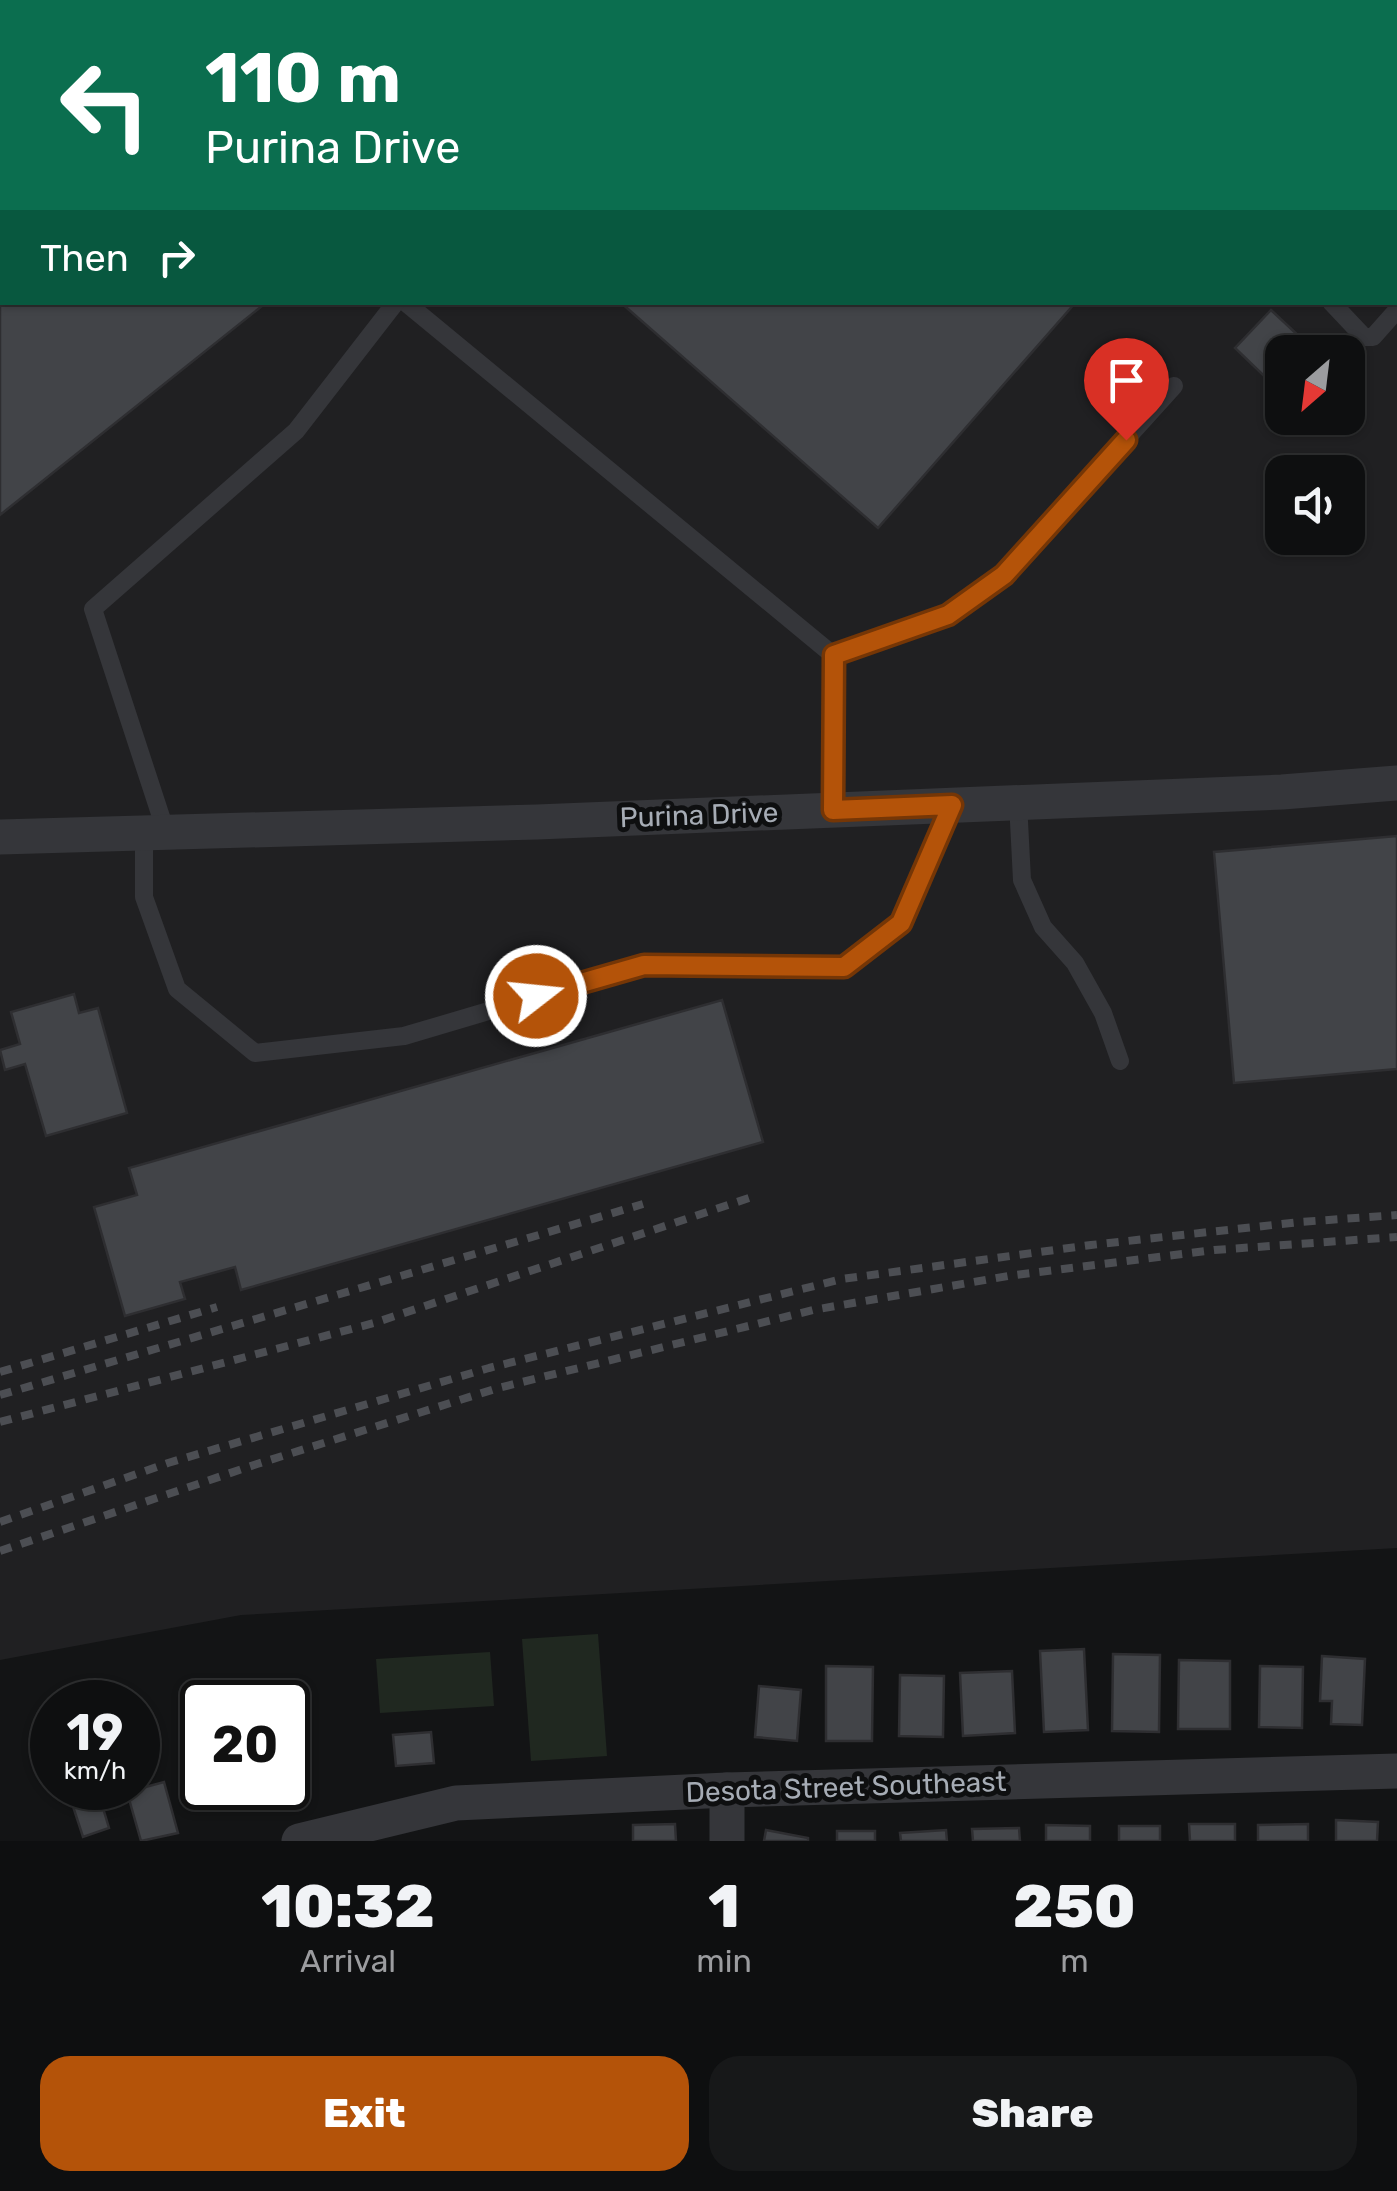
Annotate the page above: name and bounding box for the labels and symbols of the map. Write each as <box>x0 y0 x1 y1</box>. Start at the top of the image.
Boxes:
north arrow <box>1265 335 1365 435</box>
pin <box>1084 338 1169 441</box>
street label: Purina Drive <box>619 796 779 834</box>
position arrow <box>484 944 588 1048</box>
speed limit sign: 20 <box>180 1680 310 1810</box>
street label: Desota Street Southeast <box>685 1765 1007 1809</box>

